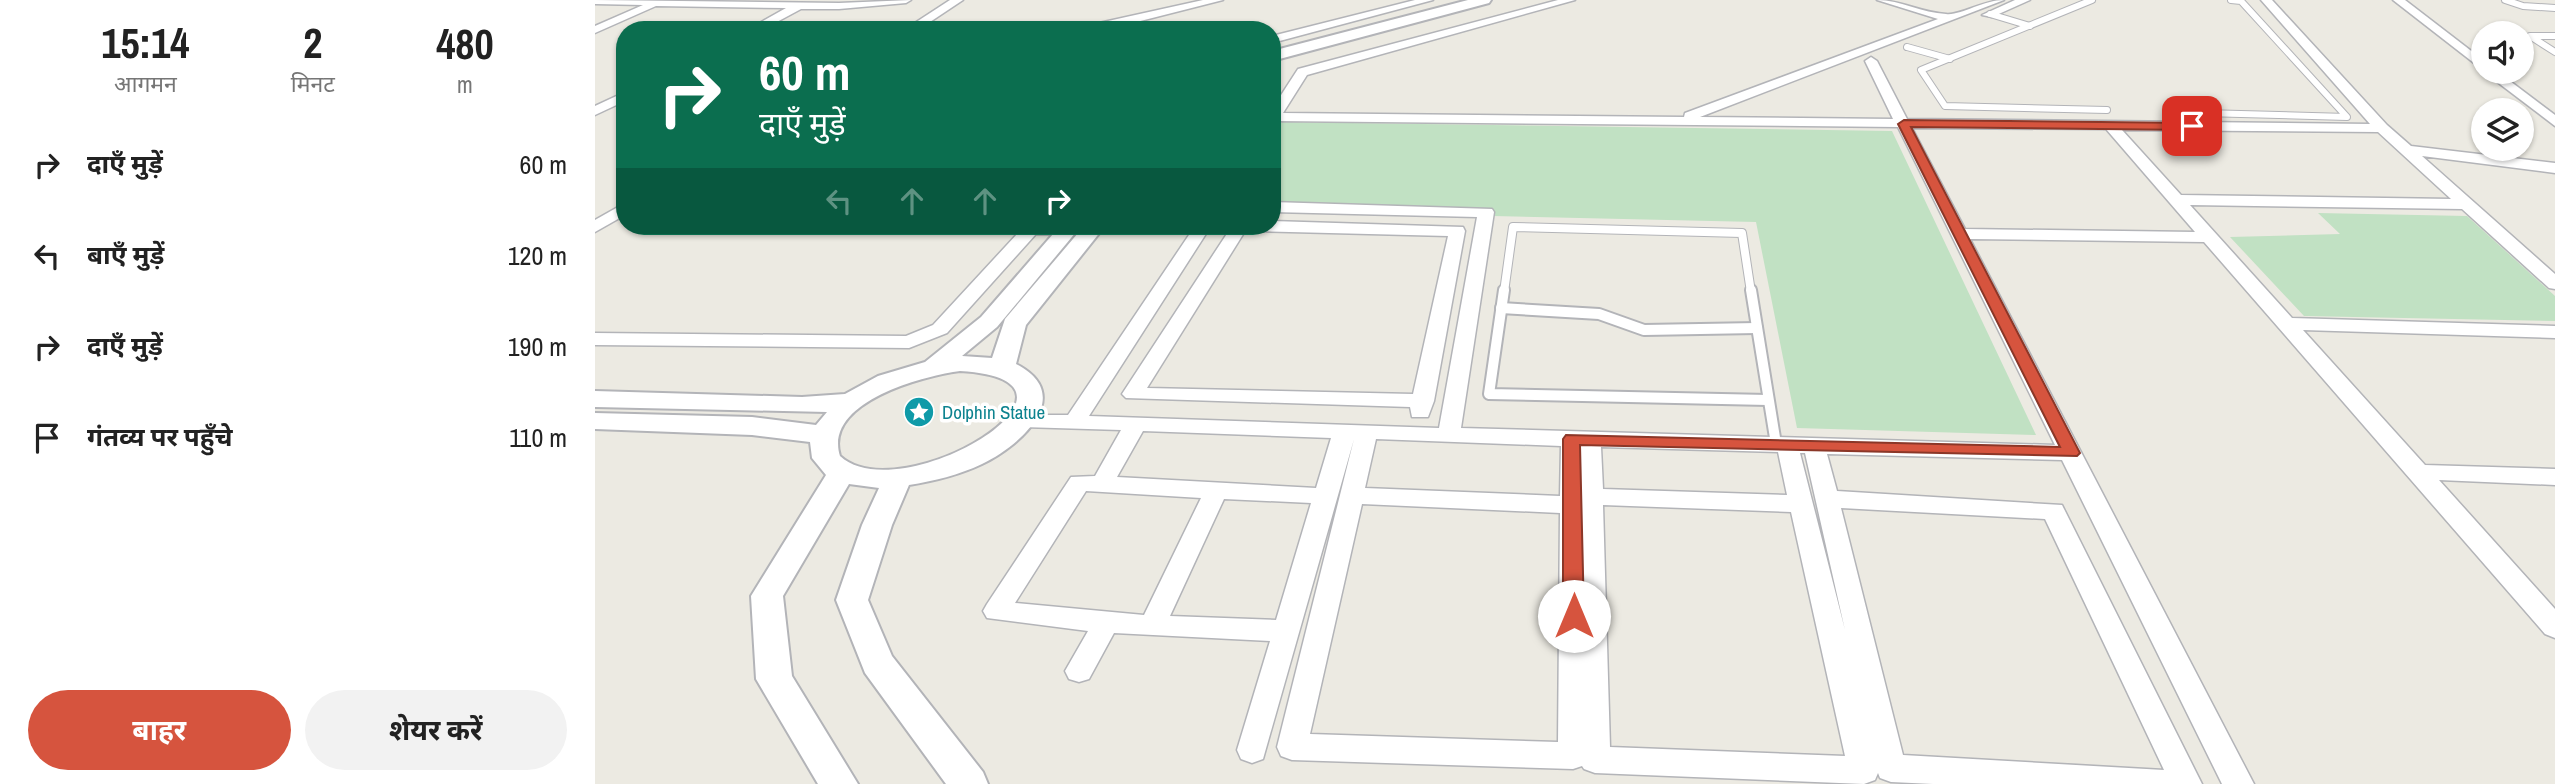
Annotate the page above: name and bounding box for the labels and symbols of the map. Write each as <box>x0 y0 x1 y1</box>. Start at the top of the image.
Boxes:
pin <box>2162 96 2222 156</box>
place icon: Dolphin Statue <box>902 395 936 429</box>
place label: Dolphin Statue <box>942 399 1045 425</box>
position arrow <box>1537 579 1611 653</box>

